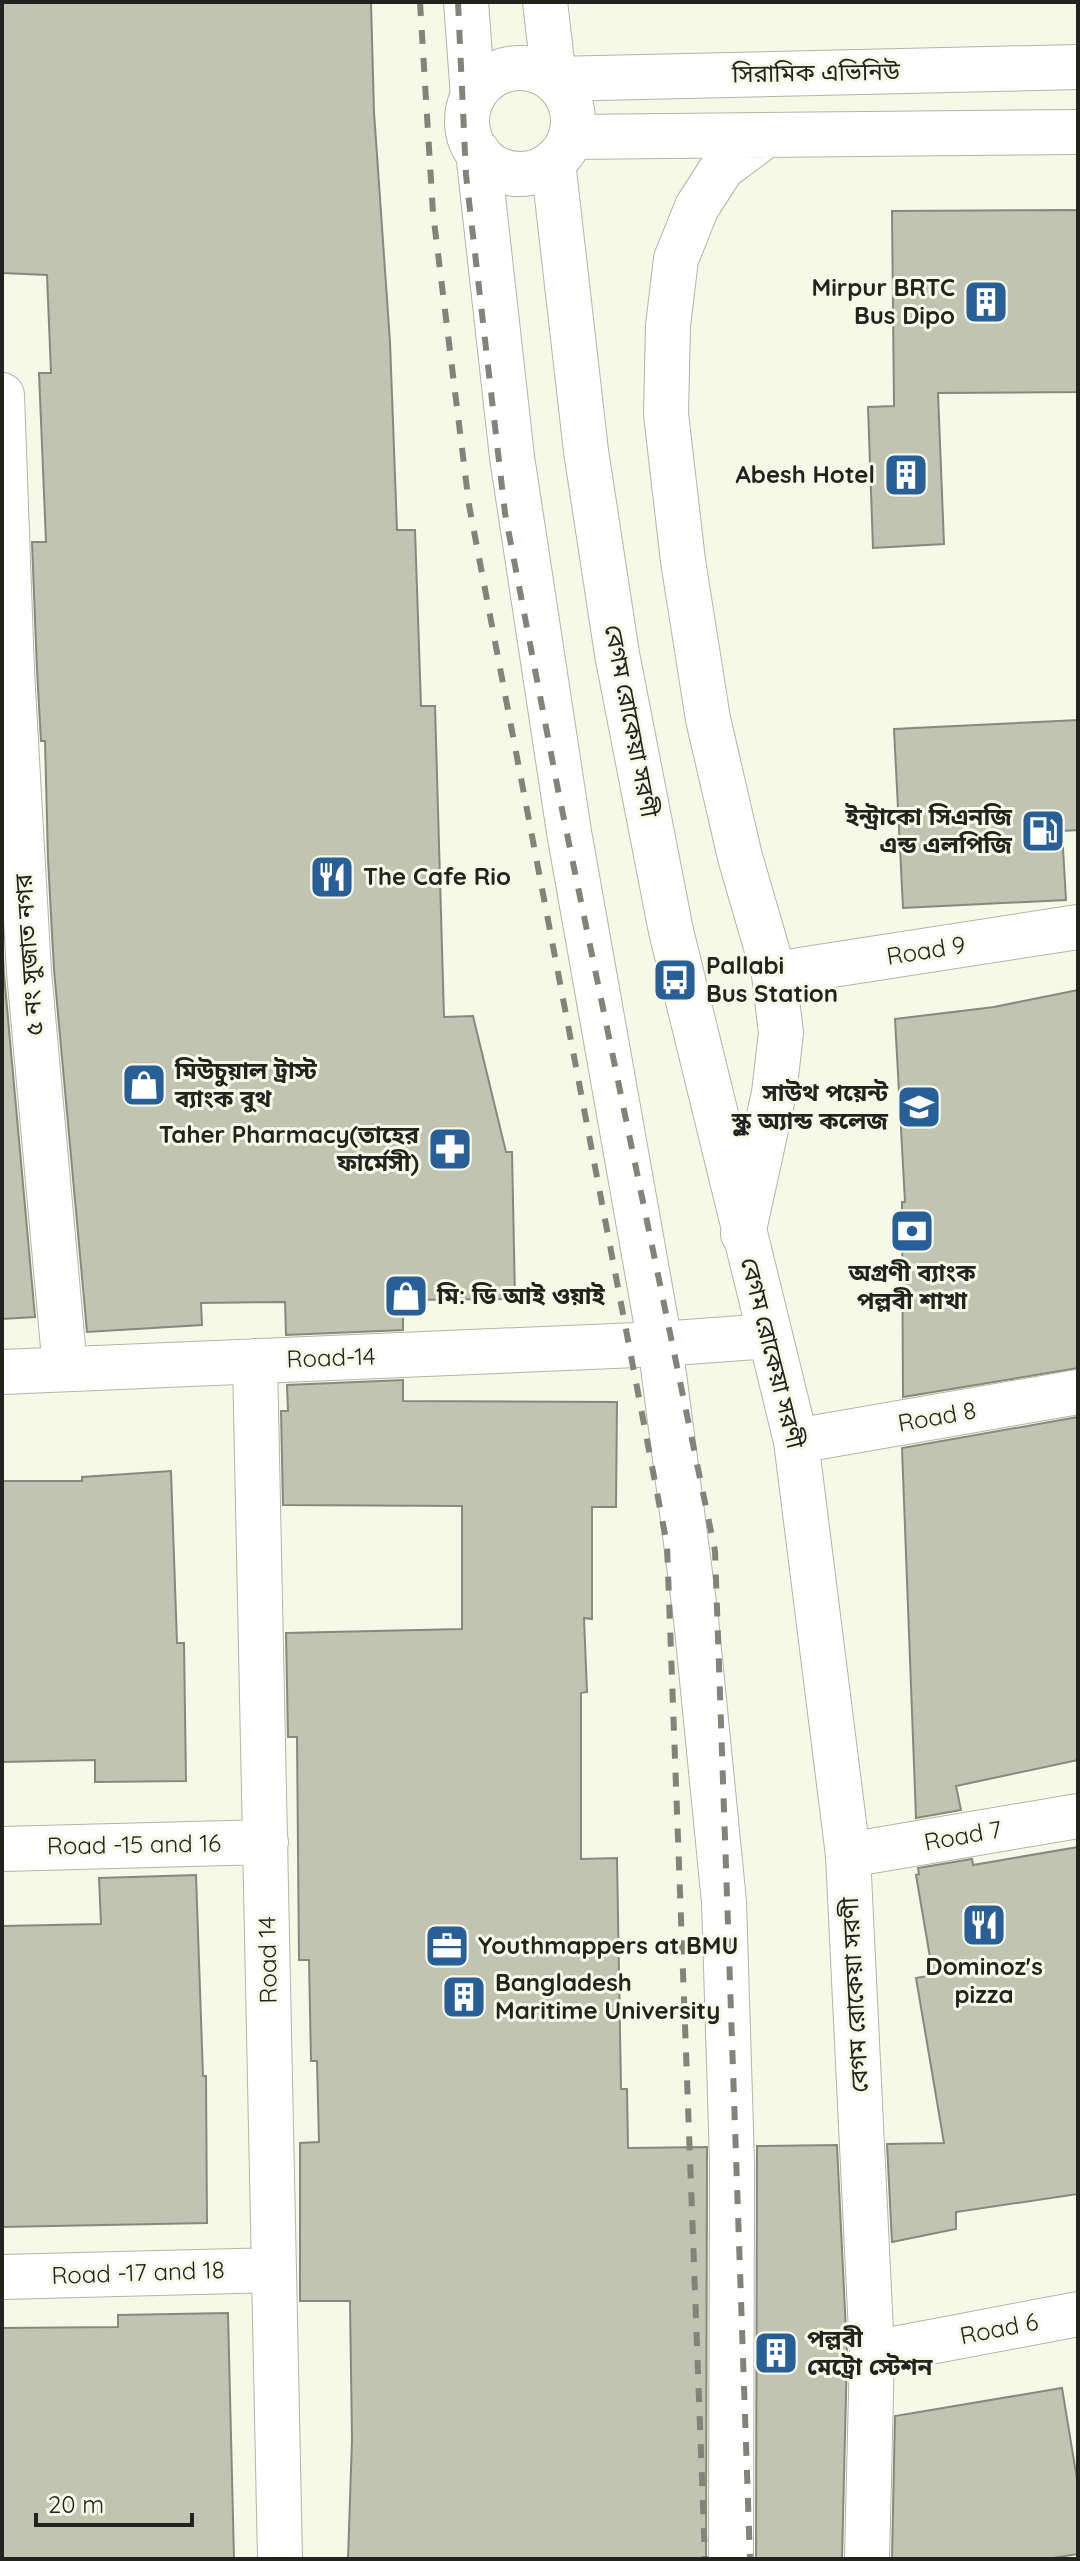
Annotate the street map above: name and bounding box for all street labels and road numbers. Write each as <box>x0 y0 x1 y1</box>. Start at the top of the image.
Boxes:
street label: সিরামিক এভিনিউ <box>731 56 901 88</box>
street label: বেগম রোকেয়া সরণী <box>599 622 665 820</box>
street label: ৫ নং সুজাত নগর <box>7 872 49 1037</box>
street label: Road 9 <box>884 929 967 971</box>
street label: বেগম রোকেয়া সরণী <box>735 1254 811 1452</box>
street label: Road-14 <box>286 1340 376 1374</box>
street label: Road 8 <box>895 1394 978 1438</box>
street label: Road 7 <box>922 1813 1004 1857</box>
street label: Road -15 and 16 <box>47 1827 221 1861</box>
street label: বেগম রোকেয়া সরণী <box>834 1896 874 2093</box>
street label: Road 14 <box>251 1916 283 2004</box>
street label: Road -17 and 18 <box>51 2254 225 2290</box>
street label: Road 6 <box>957 2306 1041 2350</box>

